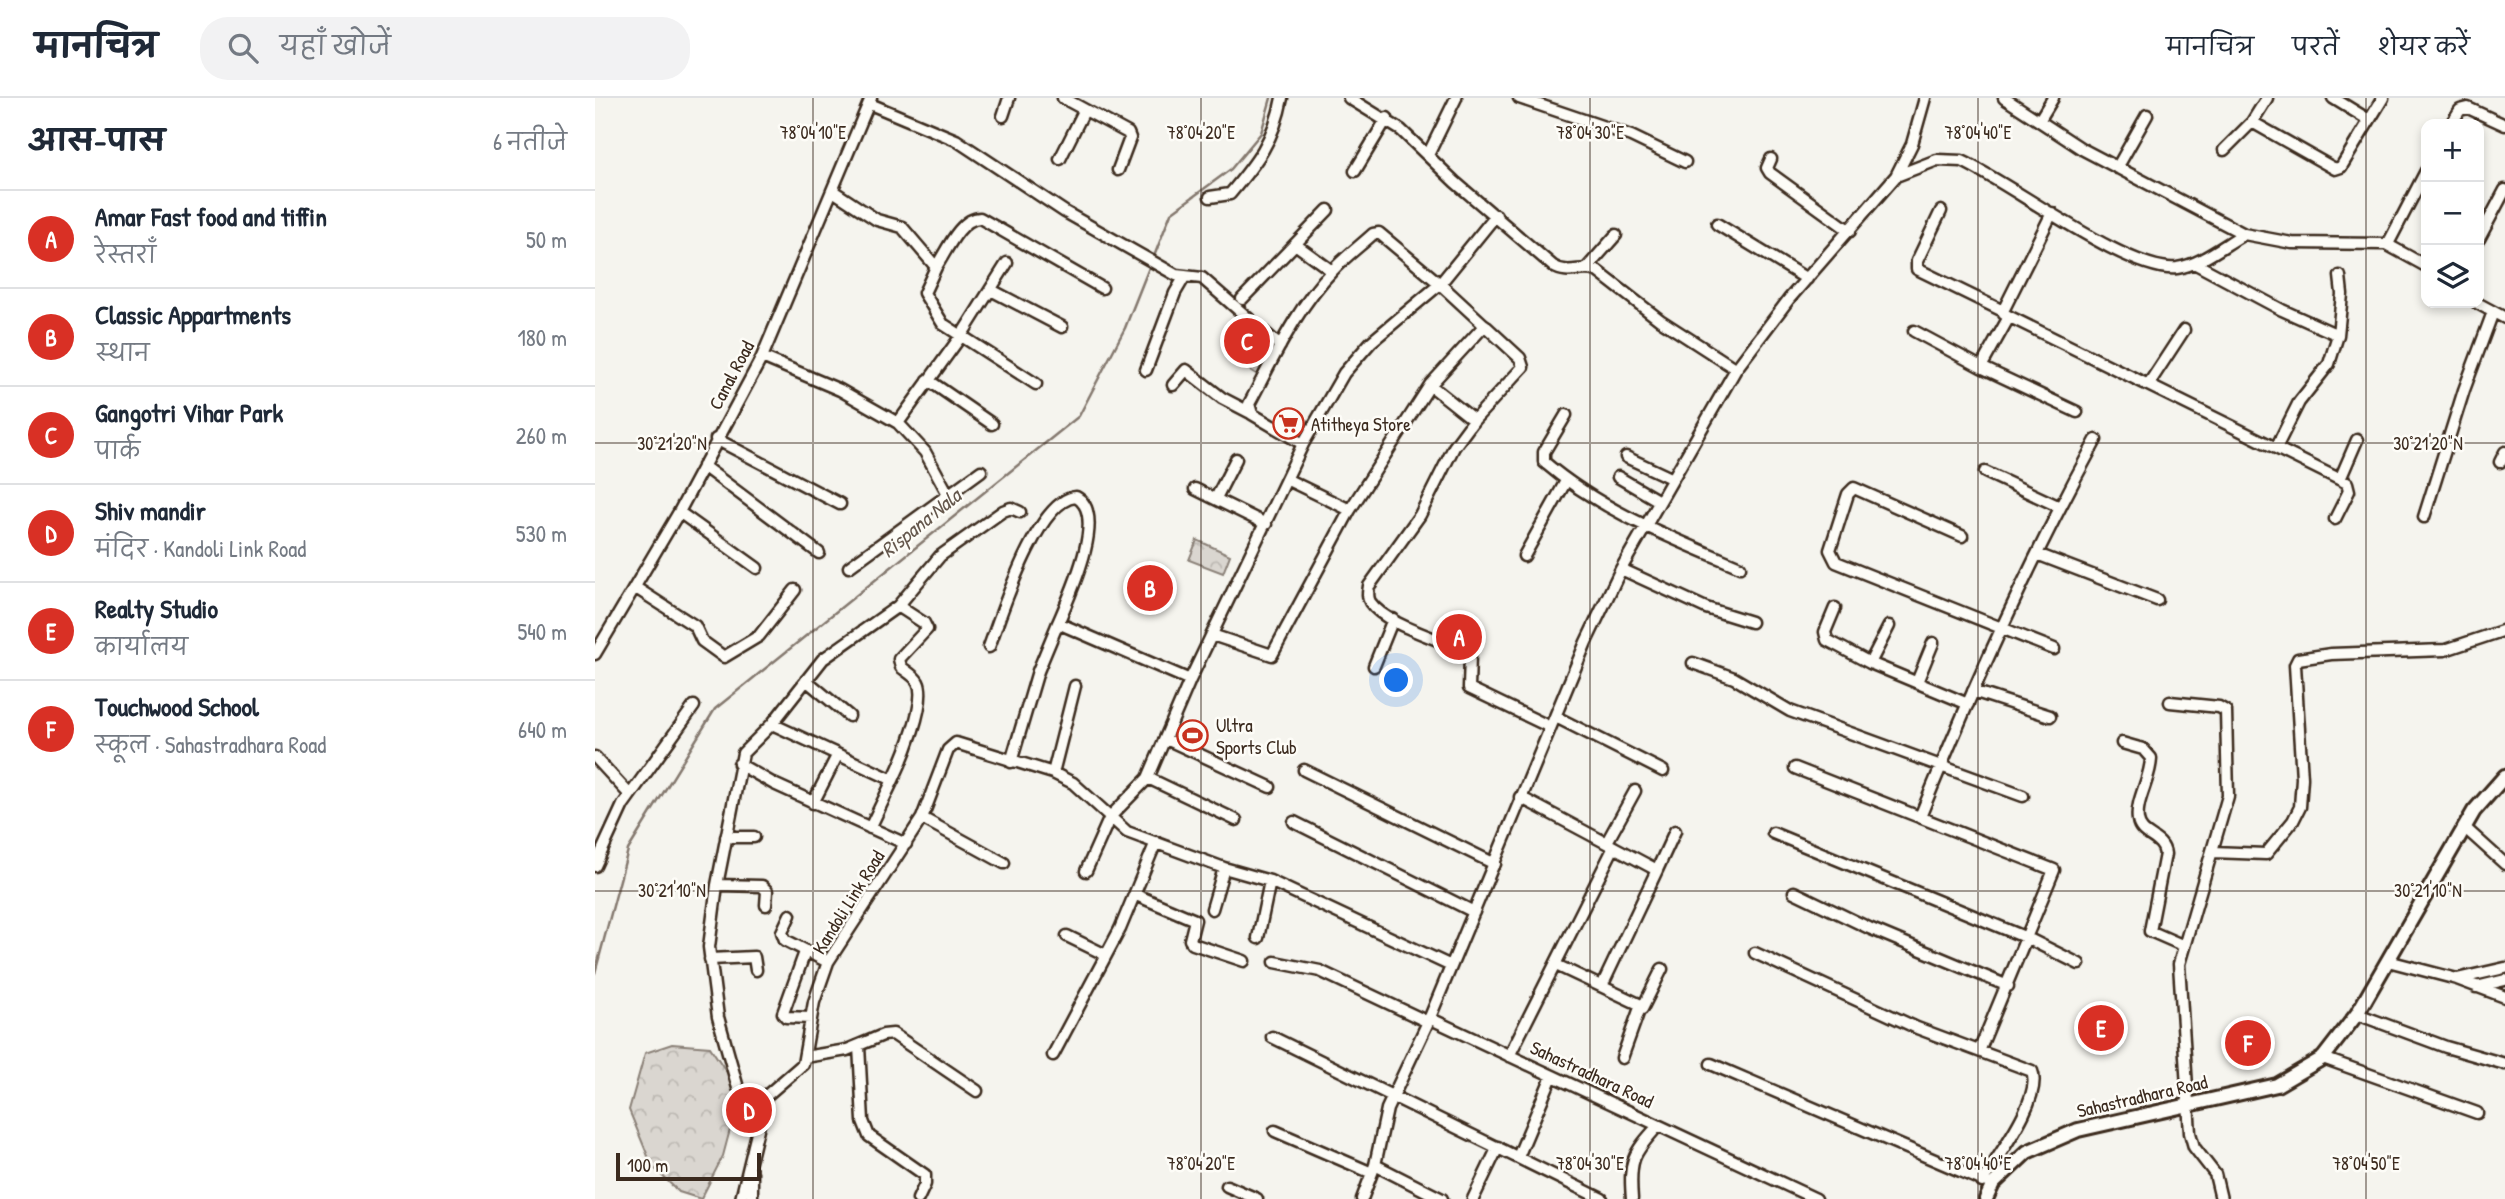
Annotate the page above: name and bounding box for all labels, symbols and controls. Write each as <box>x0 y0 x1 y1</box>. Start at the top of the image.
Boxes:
search box <box>200 17 690 80</box>
text: मानचित्र <box>35 23 158 67</box>
text: यहाँ खोजें <box>280 28 391 63</box>
icon: search <box>224 29 262 67</box>
text: मानचित्र <box>2166 30 2254 62</box>
text: परतें <box>2292 30 2339 62</box>
text: शेयर करें <box>2377 30 2470 62</box>
map controls <box>2421 119 2484 308</box>
button: + <box>2421 119 2484 182</box>
text: आस-पास <box>28 120 165 160</box>
text: 78°04'10"E <box>780 120 846 145</box>
text: 78°04'20"E <box>1167 120 1235 145</box>
text: 78°04'30"E <box>1556 120 1624 145</box>
text: 78°04'40"E <box>1945 120 2011 145</box>
text: 6 नतीजे <box>493 126 567 157</box>
button: − <box>2421 182 2484 245</box>
text: Amar Fast food and tiffin <box>95 199 327 234</box>
text: A <box>45 224 57 255</box>
text: 50 m <box>526 224 567 255</box>
text: रेस्तराँ <box>95 239 156 270</box>
button: layers <box>2421 245 2484 308</box>
text: Classic Appartments <box>95 297 291 332</box>
pin: C <box>1224 315 1270 367</box>
text: B <box>45 322 57 353</box>
text: 180 m <box>517 322 567 353</box>
street label: Canal Road <box>702 336 760 414</box>
text: स्थान <box>95 337 150 368</box>
text: Gangotri Vihar Park <box>95 395 283 430</box>
supermarket icon: Atitheya Store <box>1271 407 1305 441</box>
place label: Atitheya Store <box>1311 411 1411 437</box>
text: C <box>45 420 57 451</box>
text: 260 m <box>516 420 567 451</box>
text: 30°21'20"N <box>637 431 707 456</box>
text: 30°21'20"N <box>2393 431 2463 456</box>
text: पार्क <box>95 435 140 466</box>
water label: Rispana Nala <box>875 480 969 564</box>
text: Shiv mandir <box>95 493 206 528</box>
text: D <box>46 518 56 549</box>
text: 530 m <box>516 518 567 549</box>
text: मंदिर · Kandoli Link Road <box>95 533 306 564</box>
pin: B <box>1127 562 1173 614</box>
text: Realty Studio <box>95 591 218 626</box>
pin: A <box>1436 611 1482 663</box>
text: E <box>46 616 56 647</box>
text: 540 m <box>517 616 567 647</box>
text: कार्यालय <box>95 631 188 662</box>
your location <box>1379 663 1413 697</box>
text: Touchwood School <box>95 689 259 724</box>
place label: Ultra Sports Club <box>1216 712 1297 760</box>
text: F <box>47 714 55 745</box>
text: 640 m <box>518 714 567 745</box>
sports icon: Ultra Sports Club <box>1176 719 1210 753</box>
text: स्कूल · Sahastradhara Road <box>95 729 326 760</box>
street label: Kandoli Link Road <box>806 845 891 959</box>
text: 30°21'10"N <box>638 878 706 903</box>
text: 30°21'10"N <box>2394 878 2462 903</box>
pin: E <box>2078 1002 2124 1054</box>
pin: F <box>2225 1017 2271 1069</box>
street label: Sahastradhara Road <box>1526 1034 1658 1114</box>
street label: Sahastradhara Road <box>2074 1068 2210 1124</box>
pin: D <box>726 1084 772 1136</box>
scale bar <box>616 1150 761 1182</box>
text: 78°04'20"E <box>1167 1151 1235 1176</box>
text: 78°04'30"E <box>1556 1151 1624 1176</box>
text: 78°04'40"E <box>1945 1151 2011 1176</box>
text: 78°04'50"E <box>2332 1151 2400 1176</box>
text: 100 m <box>627 1152 668 1178</box>

